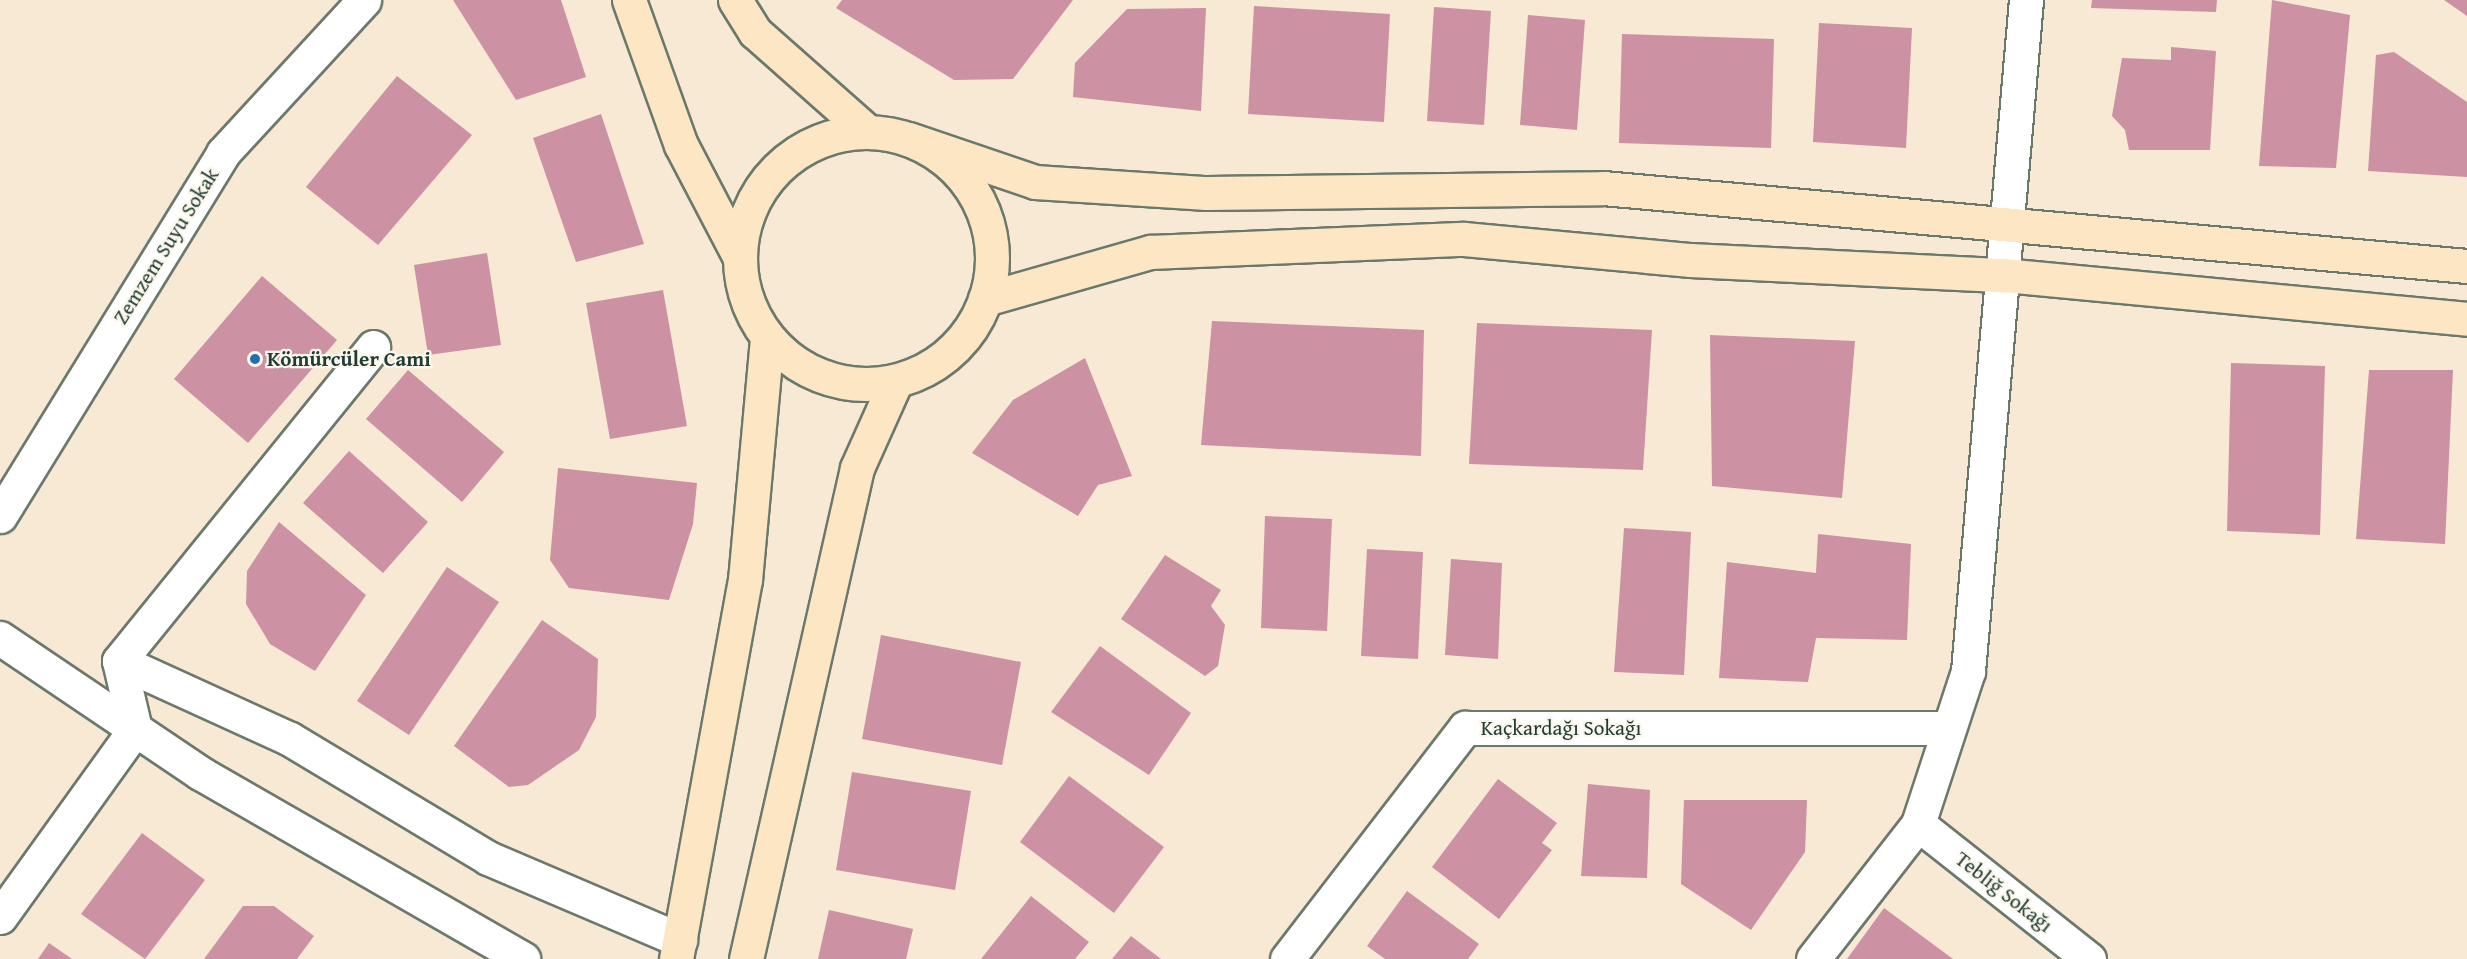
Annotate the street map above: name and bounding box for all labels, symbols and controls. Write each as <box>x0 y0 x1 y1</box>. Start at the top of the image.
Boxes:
street label: Zemzem Suyu Sokak <box>108 163 224 329</box>
place label: Kömürcüler Cami <box>267 346 431 372</box>
marker: Kömürcüler Cami <box>248 352 262 366</box>
street label: Kaçkardağı Sokağı <box>1481 715 1641 741</box>
street label: Tebliğ Sokağı <box>1950 846 2058 938</box>

